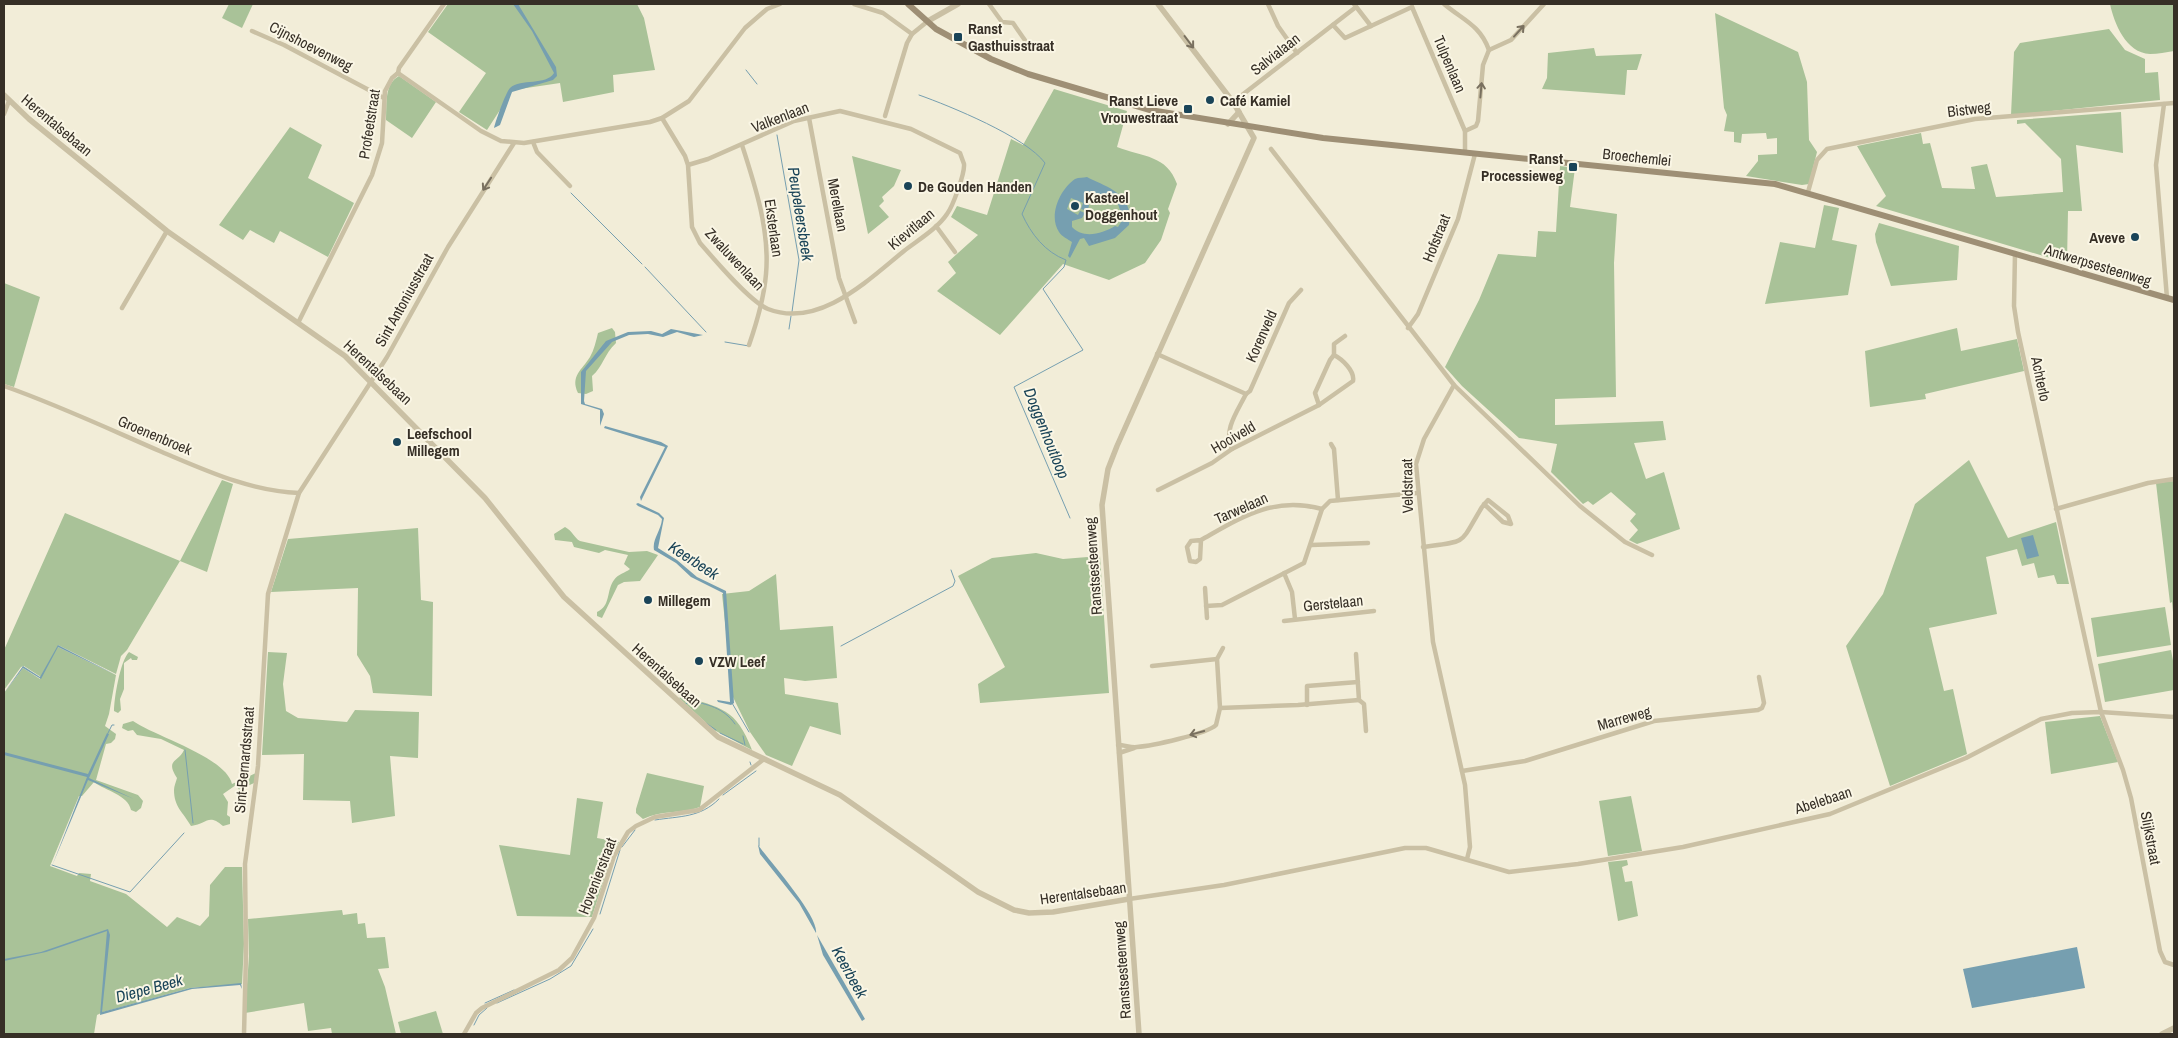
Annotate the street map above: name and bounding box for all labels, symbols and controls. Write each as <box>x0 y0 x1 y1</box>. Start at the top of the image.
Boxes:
street label: Cijnshoevenweg <box>266 16 356 76</box>
place label: Ranst Gasthuisstraat <box>968 18 1054 56</box>
one-way arrow <box>1513 25 1525 38</box>
street label: Salvialaan <box>1246 28 1304 80</box>
marker: Ranst Gasthuisstraat <box>952 31 964 43</box>
street label: Tulpenlaan <box>1429 32 1471 96</box>
one-way arrow <box>1183 35 1194 48</box>
one-way arrow <box>1476 82 1486 98</box>
street label: Profeetstraat <box>353 87 385 160</box>
street label: Herentalsebaan <box>17 89 97 161</box>
place label: Ranst Lieve Vrouwestraat <box>1101 90 1178 128</box>
place label: Café Kamiel <box>1220 90 1290 111</box>
marker: Café Kamiel <box>1204 94 1216 106</box>
street label: Valkenlaan <box>748 96 812 138</box>
street label: Bistweg <box>1946 96 1992 122</box>
marker: Ranst Lieve Vrouwestraat <box>1182 103 1194 115</box>
street label: Broechemlei <box>1602 143 1672 171</box>
place label: Ranst Processieweg <box>1481 148 1563 186</box>
marker: Ranst Processieweg <box>1567 161 1579 173</box>
water label: Peupeleersbeek <box>783 165 819 263</box>
street label: Merellaan <box>823 176 853 234</box>
place label: De Gouden Handen <box>918 176 1032 197</box>
one-way arrow <box>482 177 492 191</box>
marker: De Gouden Handen <box>902 180 914 192</box>
place label: Kasteel Doggenhout <box>1085 187 1157 225</box>
street label: Eksterlaan <box>760 198 788 258</box>
marker: Kasteel Doggenhout <box>1069 200 1081 212</box>
street label: Kievitlaan <box>883 203 939 255</box>
street label: Hofstraat <box>1417 210 1455 265</box>
street label: Zwaluwenlaan <box>701 223 769 295</box>
place label: Aveve <box>2089 227 2125 248</box>
marker: Aveve <box>2129 231 2141 243</box>
street label: Antwerpsesteenweg <box>2041 238 2154 291</box>
street label: Sint Antoniusstraat <box>370 249 439 351</box>
street label: Korenveld <box>1240 306 1282 366</box>
street label: Herentalsebaan <box>339 335 417 409</box>
street label: Achterlo <box>2026 354 2056 403</box>
water label: Doggenhoutloop <box>1019 384 1075 482</box>
street label: Groenenbroek <box>115 410 196 460</box>
street label: Hooiveld <box>1207 416 1259 458</box>
place label: Leefschool Millegem <box>407 423 472 461</box>
marker: Leefschool Millegem <box>391 436 403 448</box>
street label: Veldstraat <box>1396 458 1418 514</box>
street label: Tarwelaan <box>1211 487 1271 529</box>
street label: Ranstsesteenweg <box>1079 516 1107 616</box>
water label: Keerbeek <box>664 535 724 585</box>
street label: Gerstelaan <box>1302 589 1364 617</box>
place label: Millegem <box>658 590 711 611</box>
marker: Millegem <box>642 594 654 606</box>
street label: Herentalsebaan <box>628 638 706 712</box>
place label: VZW Leef <box>709 651 766 672</box>
marker: VZW Leef <box>693 655 705 667</box>
street label: Marreweg <box>1595 700 1653 736</box>
street label: Sint-Bernardsstraat <box>229 705 259 814</box>
one-way arrow <box>1189 729 1205 738</box>
street label: Abelebaan <box>1791 781 1854 819</box>
street label: Slijkstraat <box>2136 809 2167 867</box>
street label: Hovenierstraat <box>573 834 621 917</box>
street label: Herentalsebaan <box>1039 877 1127 909</box>
street label: Ranstsesteenweg <box>1108 920 1136 1020</box>
water label: Keerbeek <box>827 942 873 1002</box>
water label: Diepe Beek <box>113 968 185 1007</box>

